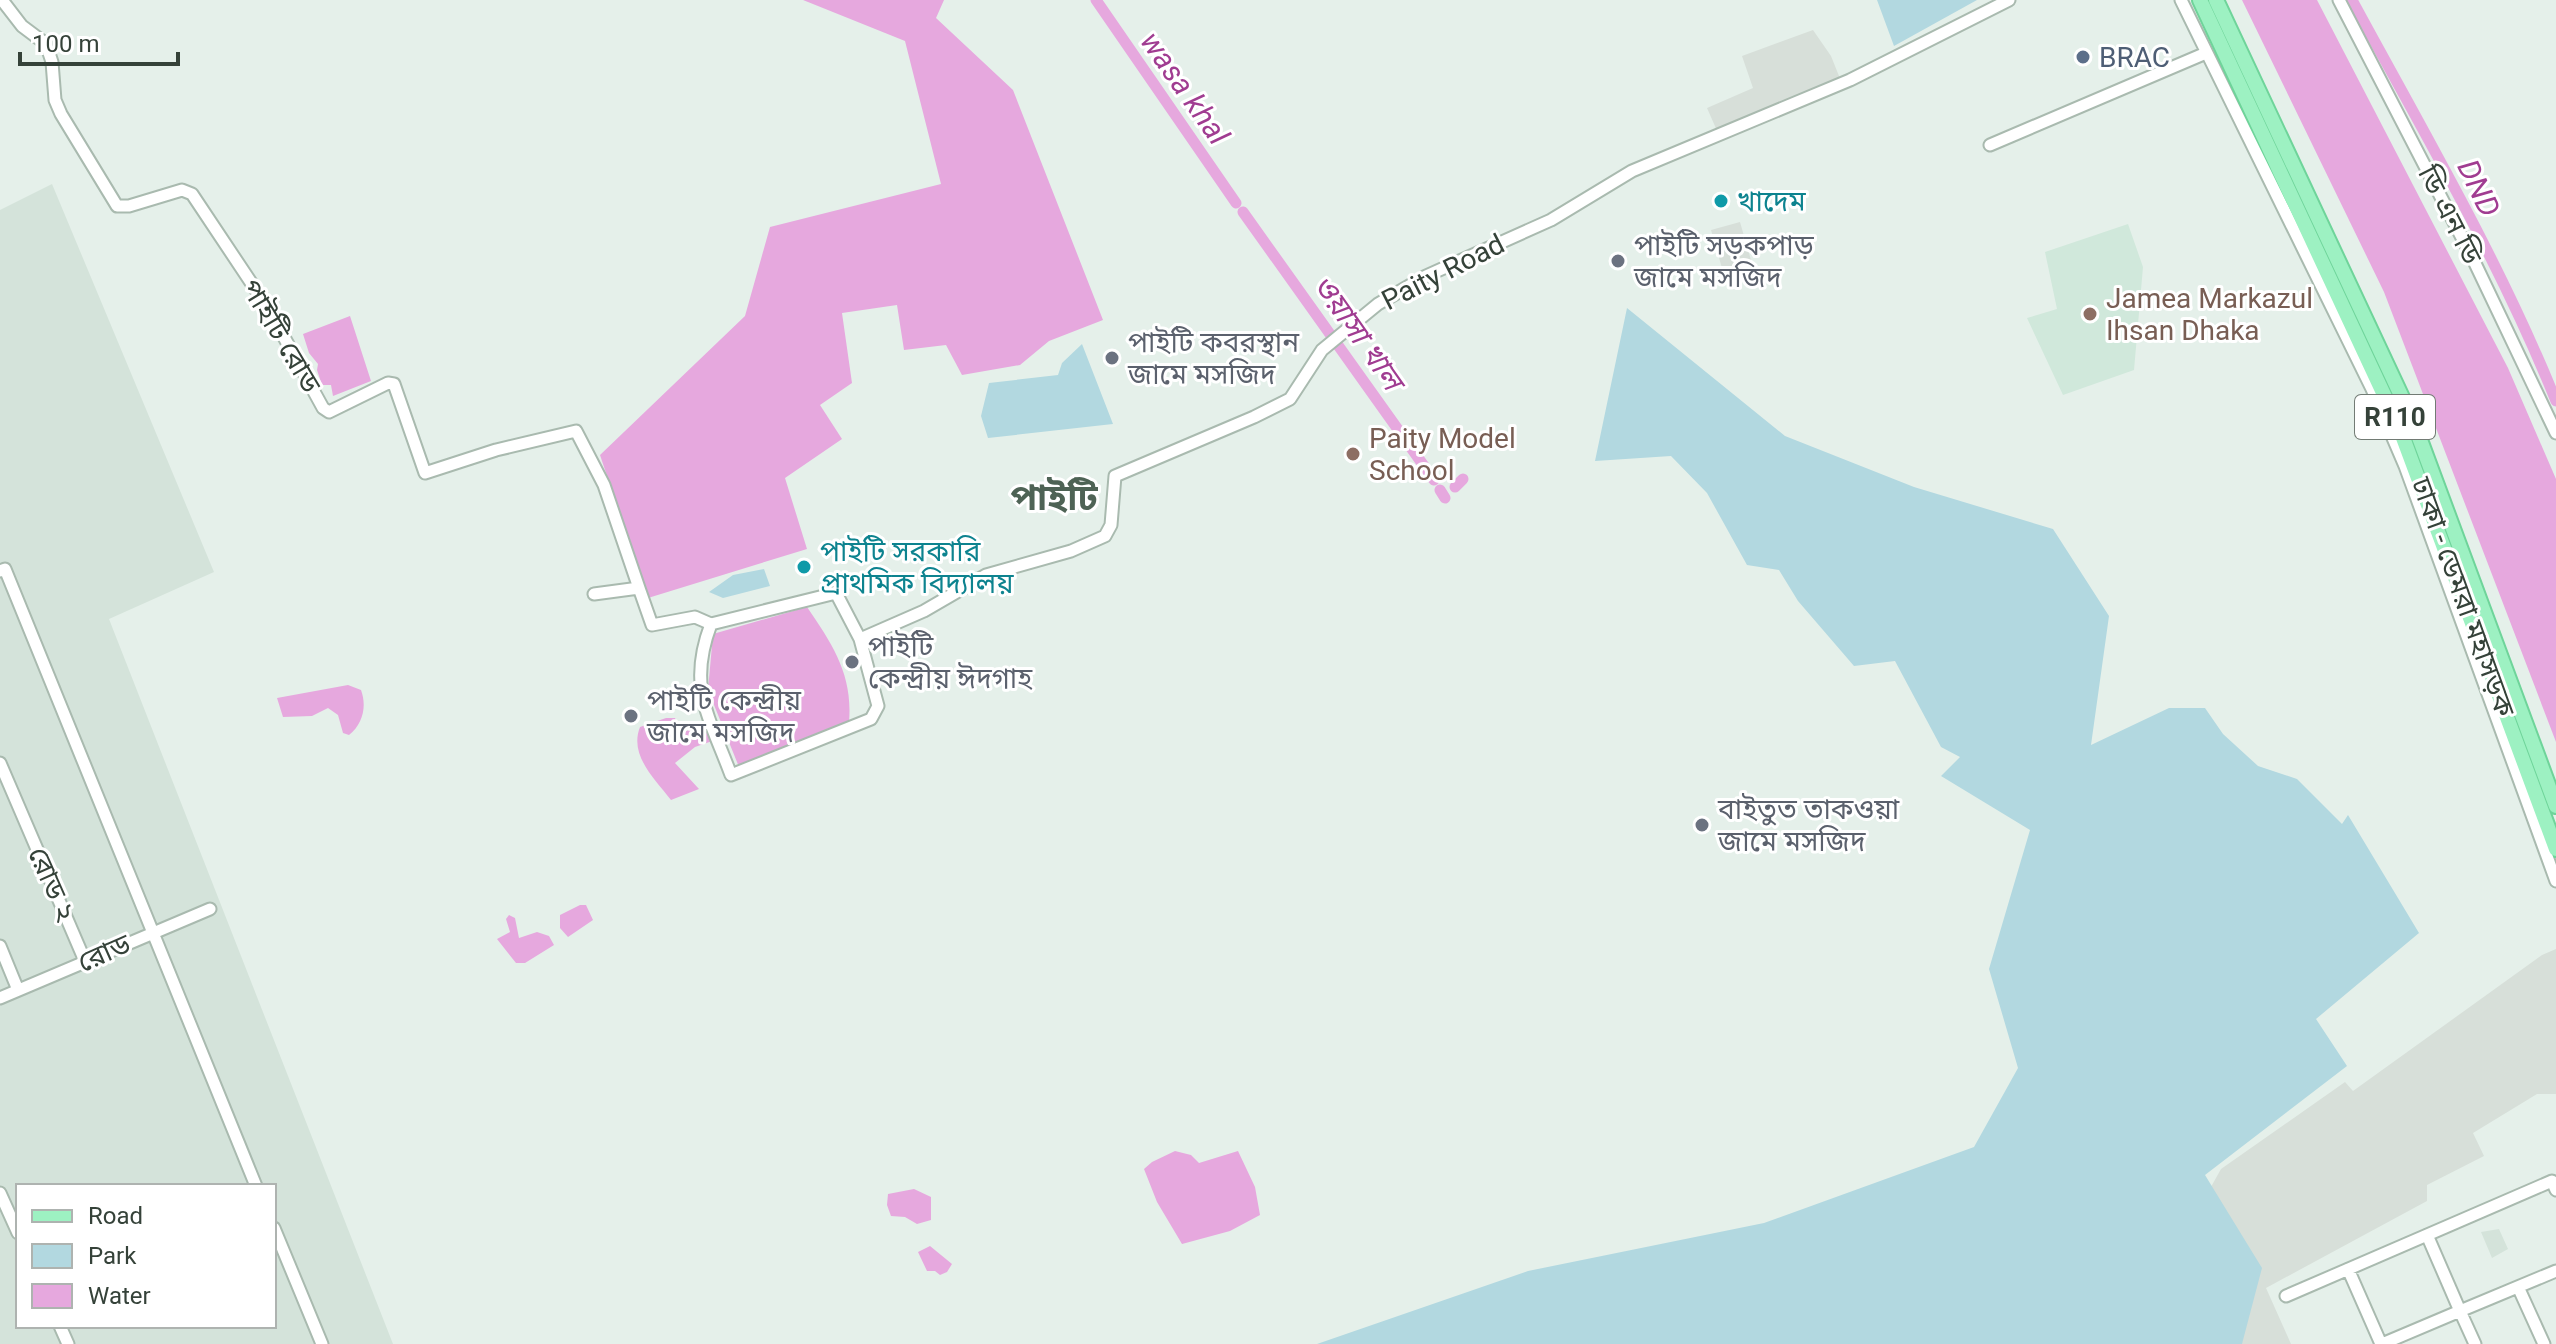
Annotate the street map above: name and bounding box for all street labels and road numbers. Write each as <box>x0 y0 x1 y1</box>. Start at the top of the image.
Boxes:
street label: ডি এন ডি <box>2411 159 2489 271</box>
street label: Paity Road <box>1376 227 1510 317</box>
street label: পাইটি রোড <box>234 273 328 400</box>
road number: R110 <box>2355 395 2435 439</box>
street label: ঢাকা - ডেমরা মহাসড়ক <box>2404 472 2522 722</box>
street label: রোড ২ <box>21 842 83 927</box>
street label: রোড <box>73 926 136 979</box>

